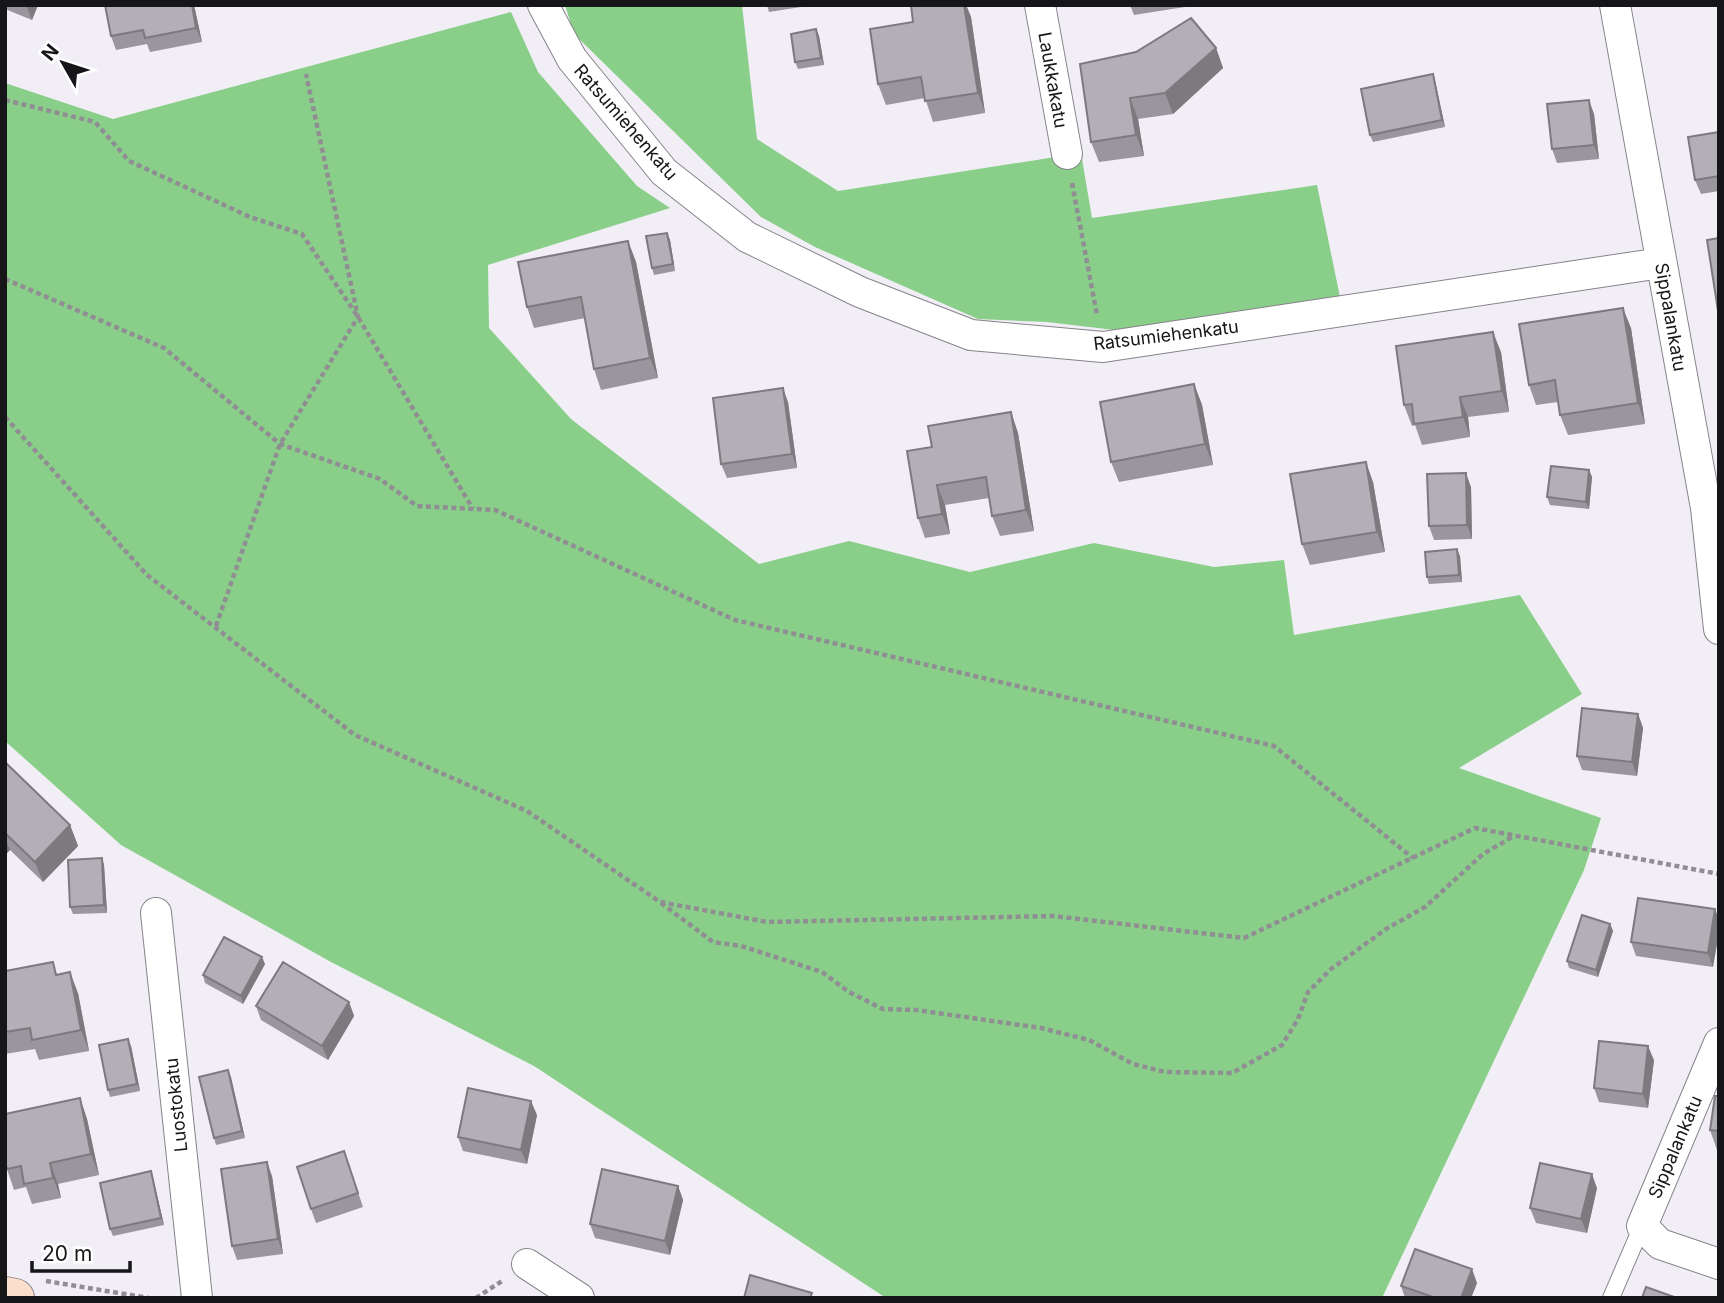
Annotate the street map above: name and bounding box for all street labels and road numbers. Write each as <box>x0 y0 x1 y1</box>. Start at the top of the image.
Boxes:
street label: Laukkakatu <box>1034 30 1072 130</box>
street label: Ratsumiehenkatu <box>570 60 682 184</box>
street label: Sippalankatu <box>1651 261 1691 373</box>
street label: Ratsumiehenkatu <box>1092 316 1240 354</box>
street label: Luostokatu <box>161 1057 191 1153</box>
street label: Sippalankatu <box>1644 1092 1706 1202</box>

